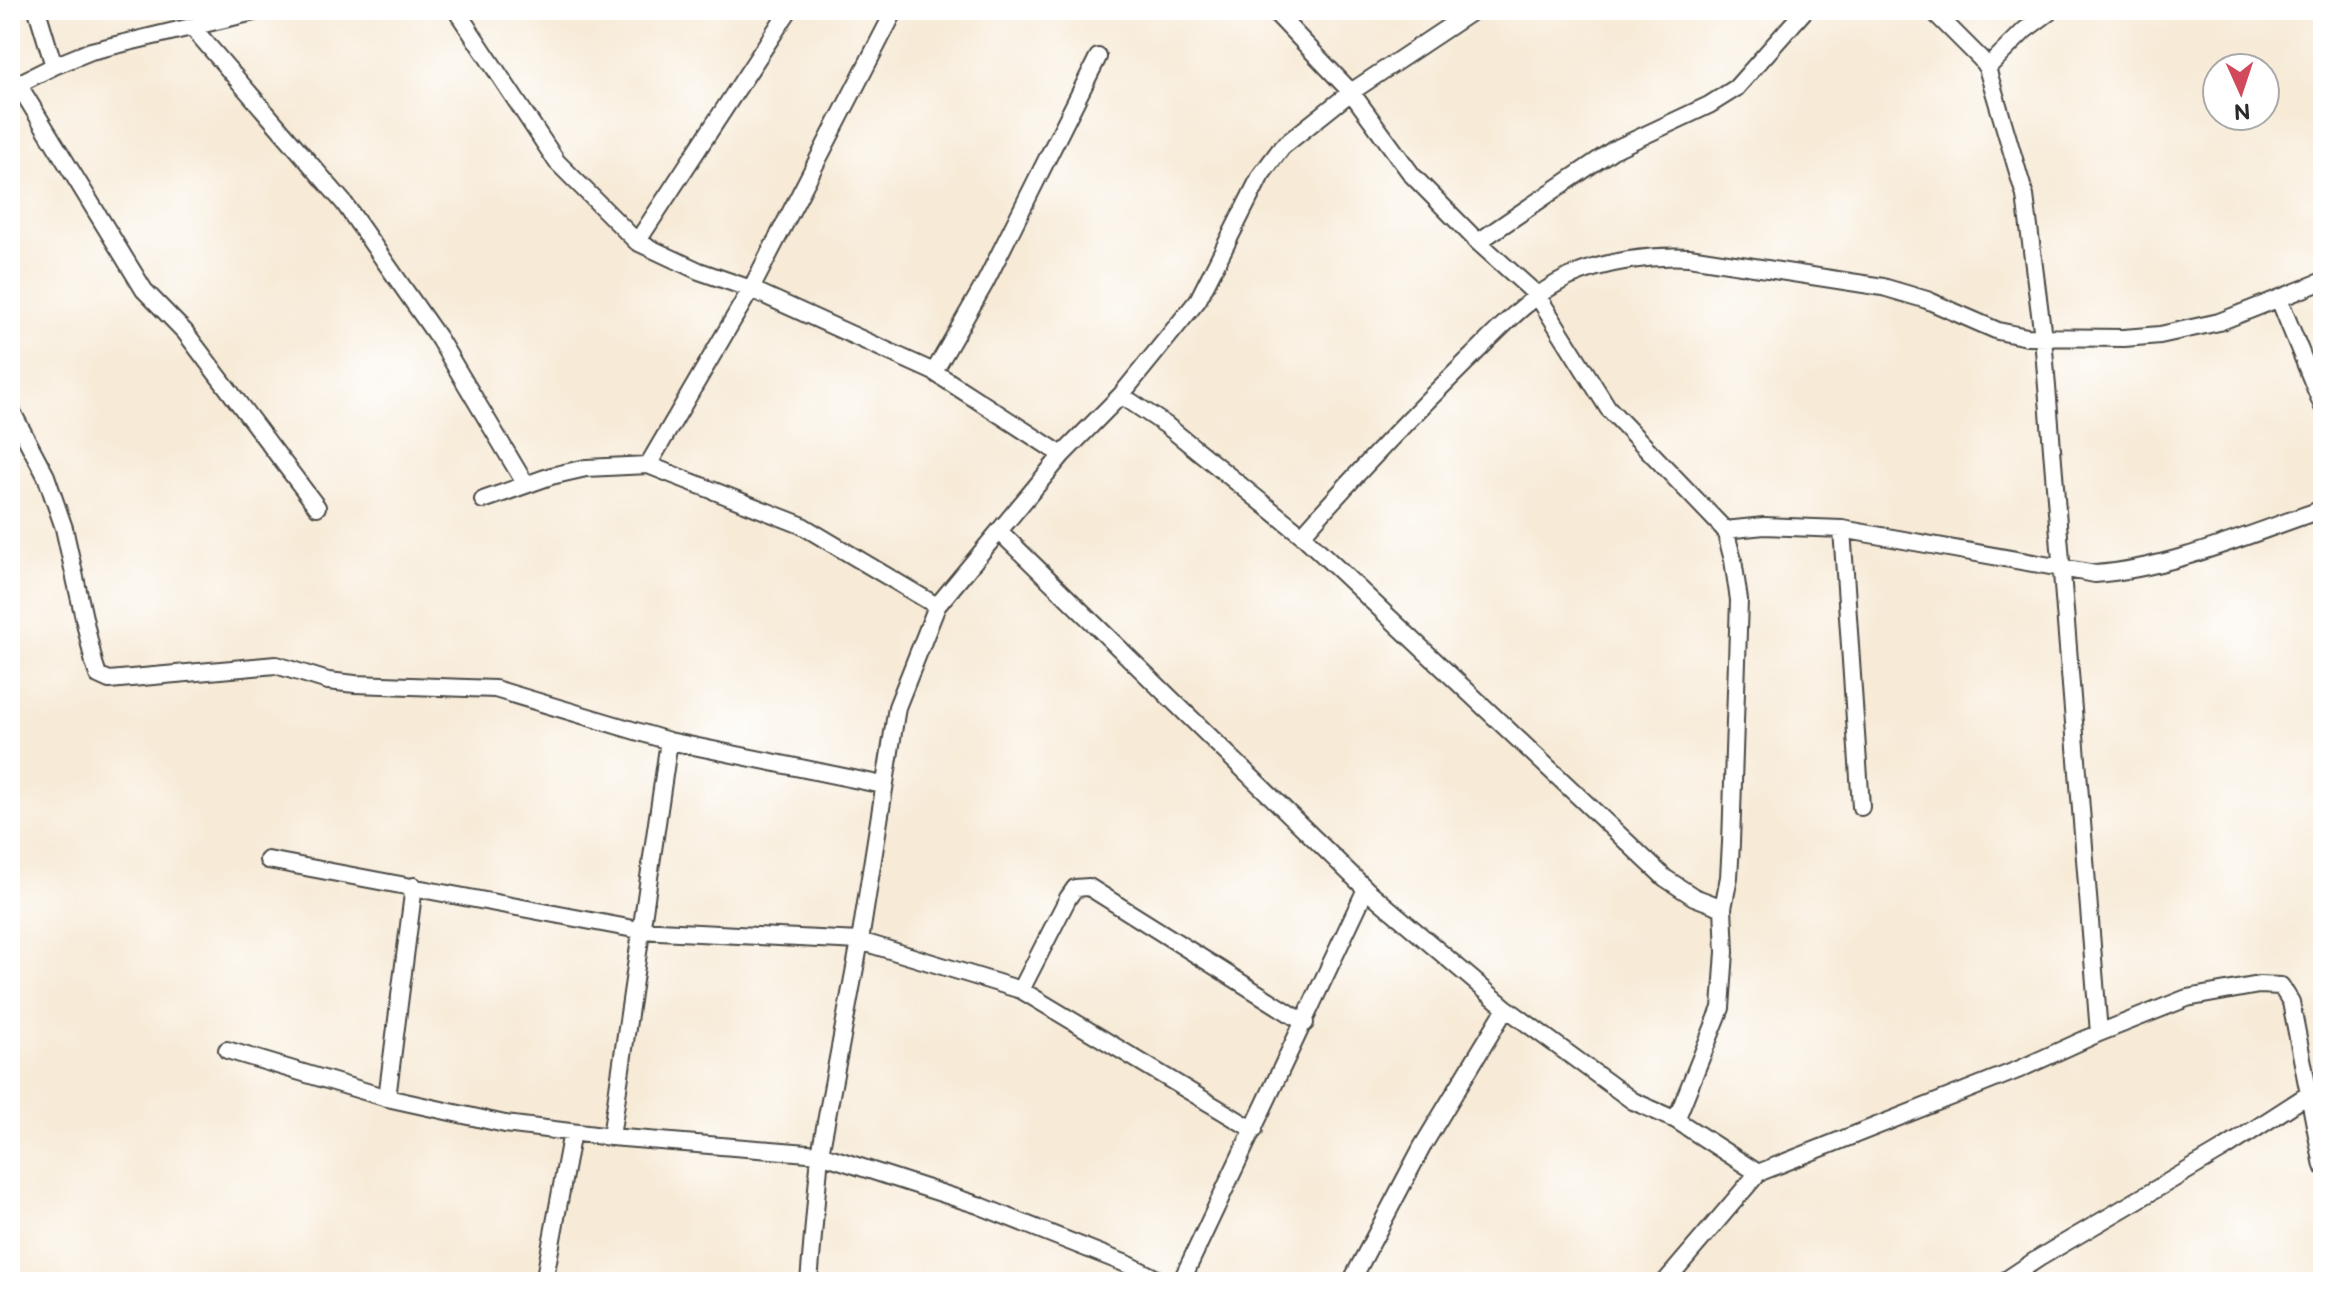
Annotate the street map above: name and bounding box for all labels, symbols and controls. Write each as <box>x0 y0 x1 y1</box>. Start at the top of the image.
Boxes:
north arrow <box>2201 52 2281 132</box>
text: N <box>2233 97 2251 124</box>

